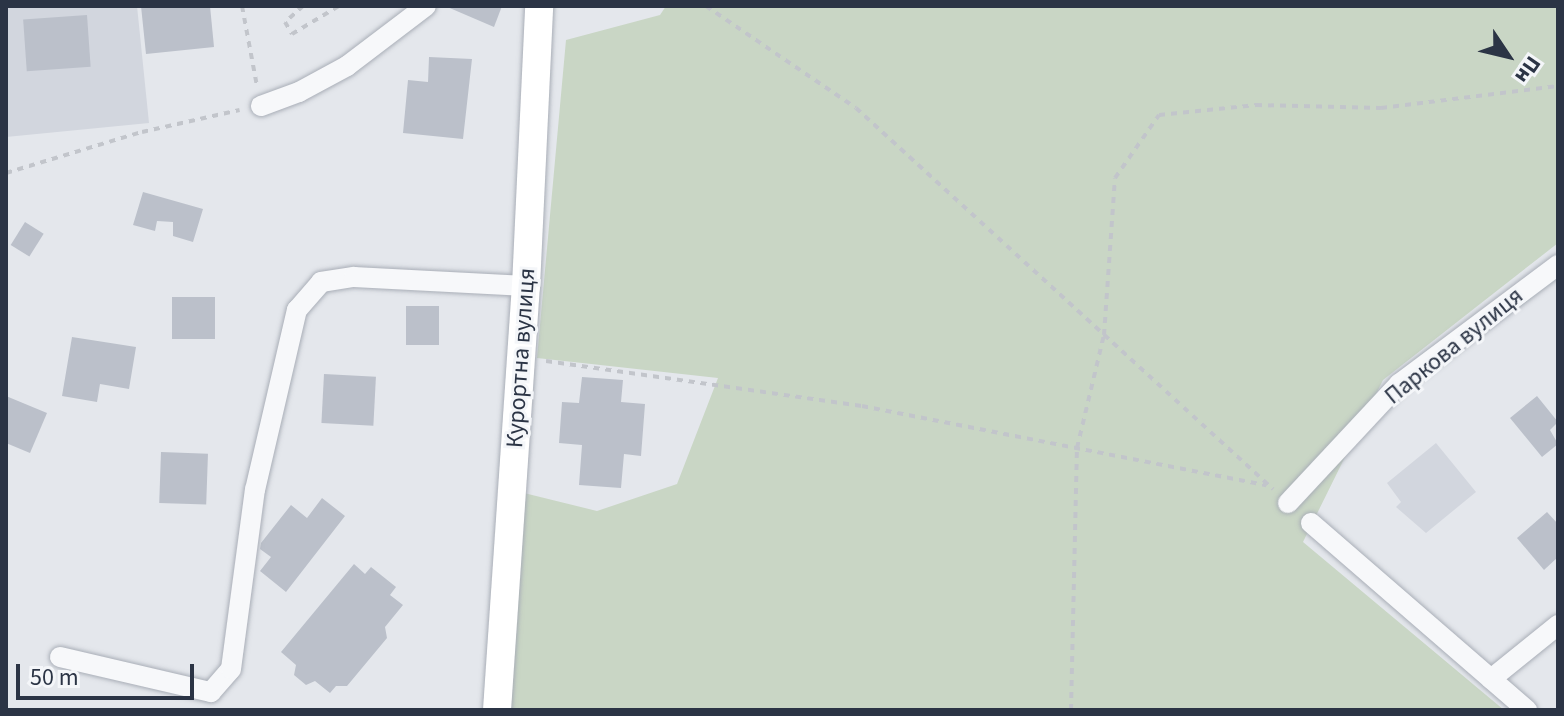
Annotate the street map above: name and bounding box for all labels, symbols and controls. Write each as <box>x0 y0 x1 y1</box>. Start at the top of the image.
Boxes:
north arrow <box>1468 16 1548 96</box>
text: Пн <box>1507 49 1549 90</box>
street label: Курортна вулиця <box>500 267 542 449</box>
street label: Паркова вулиця <box>1379 281 1529 411</box>
scale bar <box>20 648 198 698</box>
text: 50 m <box>30 660 79 695</box>

